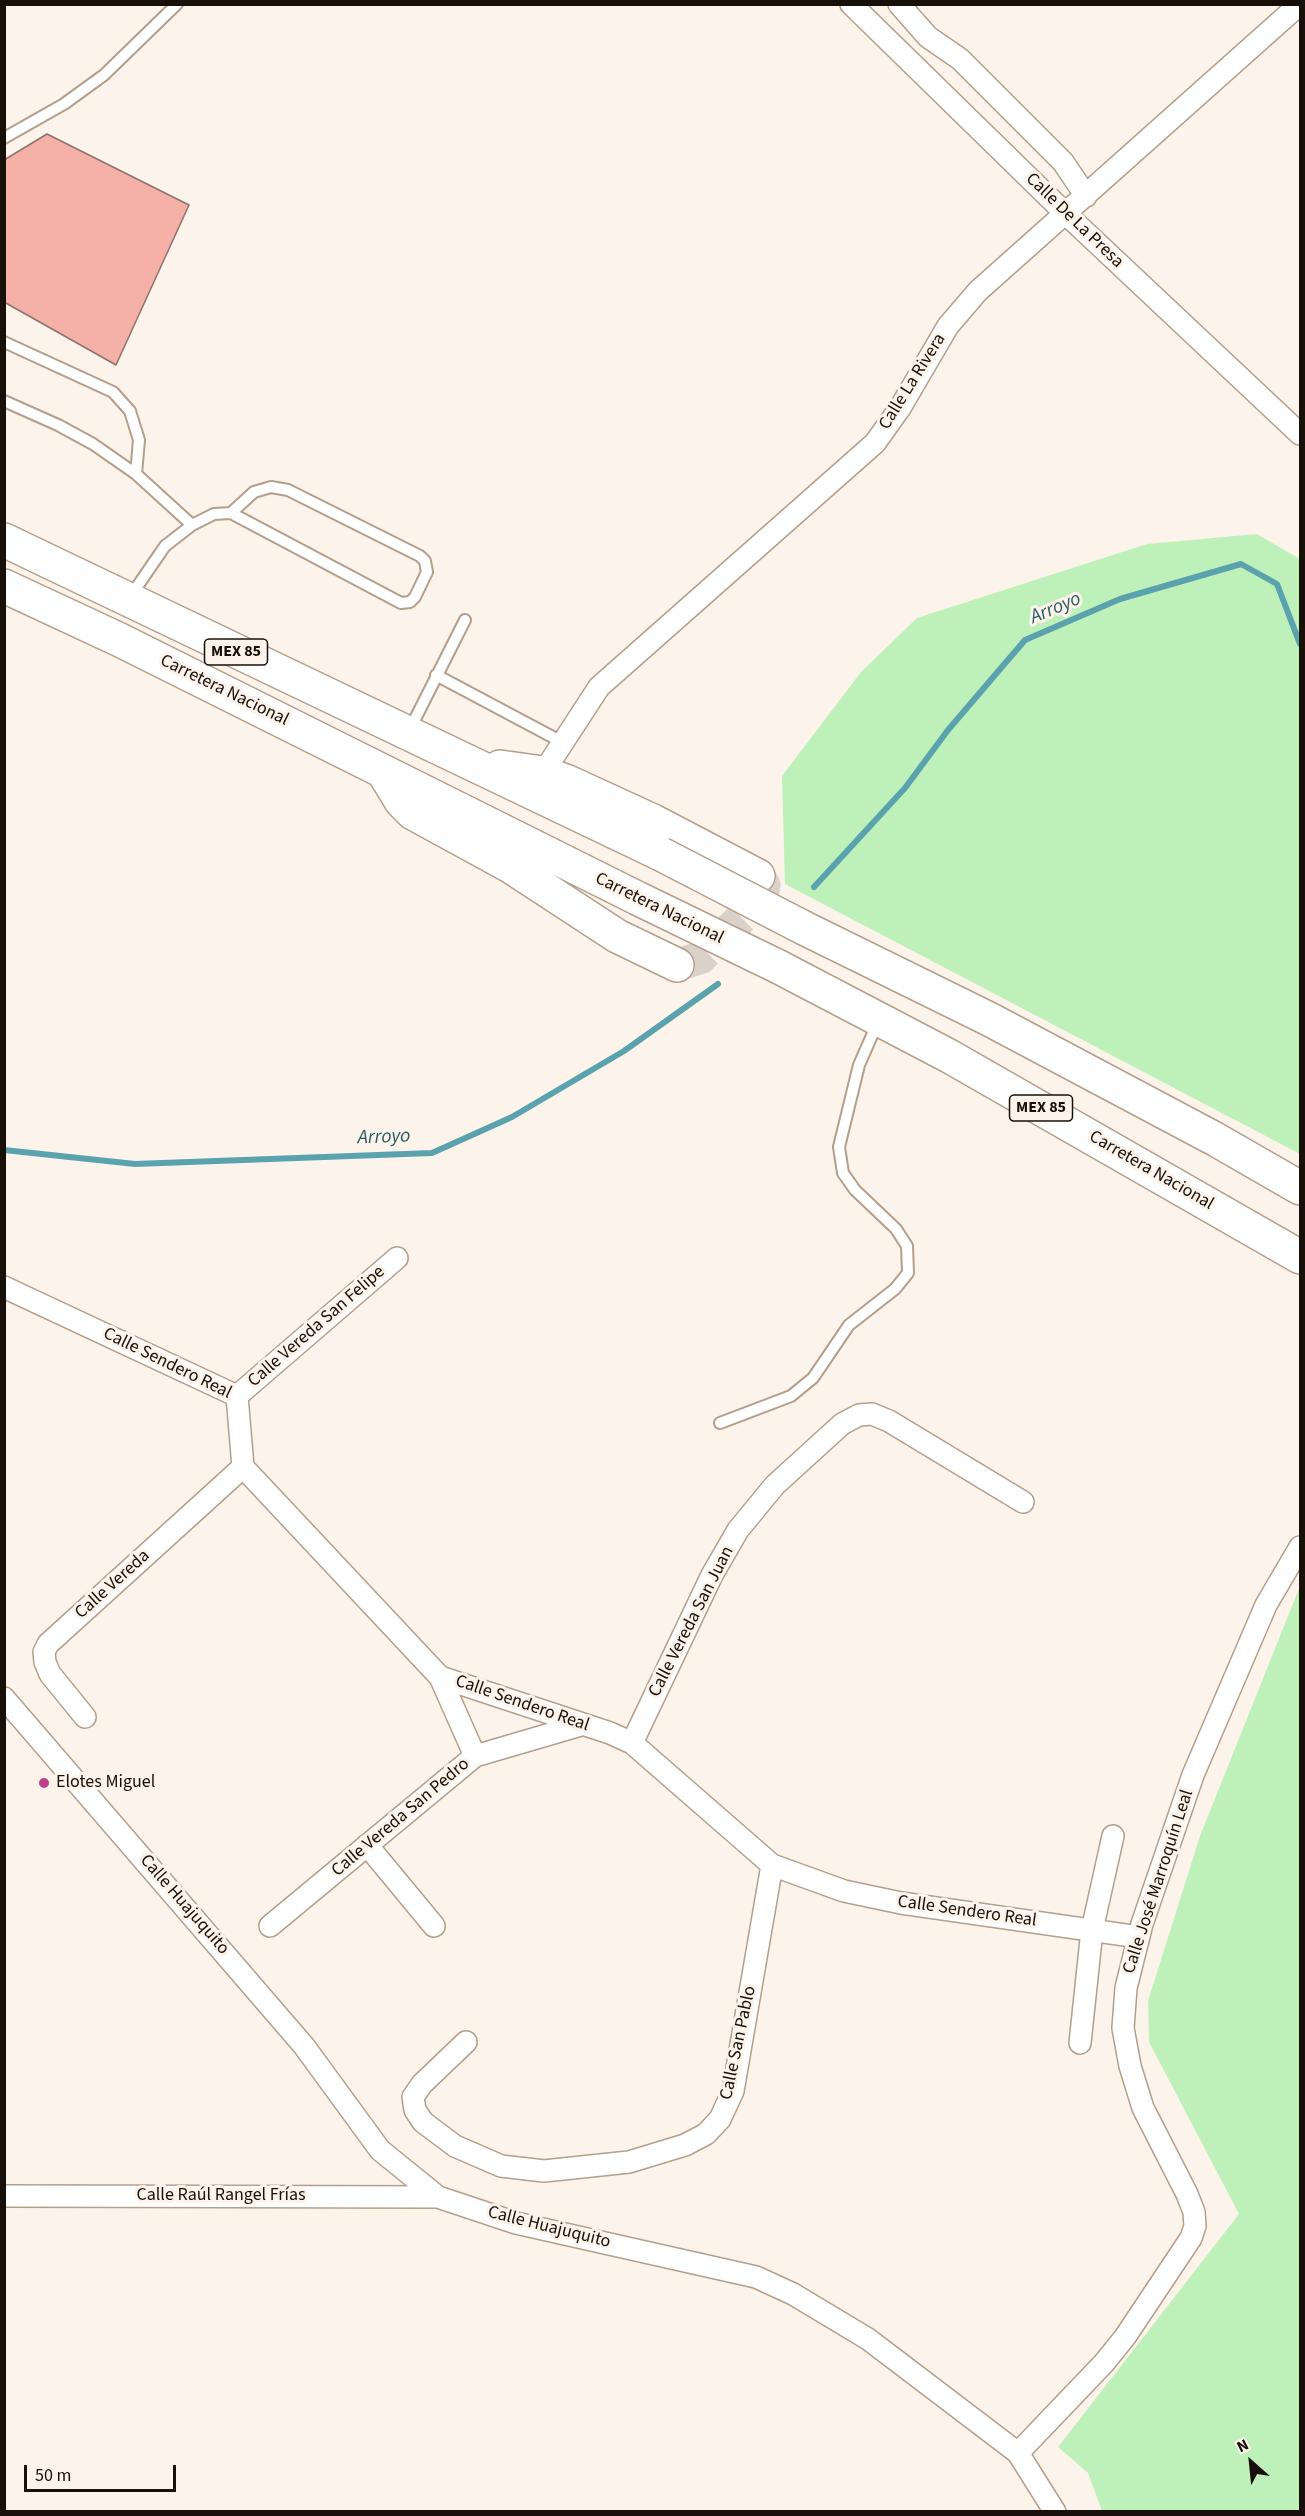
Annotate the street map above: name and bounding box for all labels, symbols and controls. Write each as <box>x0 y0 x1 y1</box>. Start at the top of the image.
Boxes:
street label: Calle De La Presa <box>1021 169 1127 273</box>
street label: Calle La Rivera <box>875 330 951 434</box>
water label: Arroyo <box>1027 588 1085 630</box>
road number: MEX 85 <box>204 639 268 665</box>
street label: Carretera Nacional <box>156 651 292 731</box>
street label: Carretera Nacional <box>591 869 727 949</box>
road number: MEX 85 <box>1010 1095 1072 1121</box>
water label: Arroyo <box>357 1125 411 1151</box>
street label: Carretera Nacional <box>1085 1127 1217 1215</box>
street label: Calle Vereda San Felipe <box>244 1262 390 1392</box>
street label: Calle Sendero Real <box>99 1324 235 1404</box>
street label: Calle Vereda San Juan <box>645 1543 739 1701</box>
street label: Calle Vereda <box>71 1546 155 1624</box>
street label: Calle Sendero Real <box>452 1671 592 1737</box>
street label: Calle Vereda San Pedro <box>328 1754 474 1882</box>
place label: Elotes Miguel <box>56 1772 155 1794</box>
marker: Elotes Miguel <box>37 1776 51 1790</box>
street label: Calle José Marroquín Leal <box>1119 1787 1199 1977</box>
street label: Calle Huajuquito <box>135 1850 233 1960</box>
street label: Calle Sendero Real <box>896 1892 1038 1932</box>
street label: Calle San Pablo <box>716 1984 762 2102</box>
street label: Calle Raúl Rangel Frías <box>136 2185 306 2207</box>
street label: Calle Huajuquito <box>485 2202 613 2254</box>
north arrow <box>1221 2432 1281 2492</box>
text: N <box>1233 2434 1253 2458</box>
scale bar <box>27 2453 178 2491</box>
text: 50 m <box>35 2463 71 2488</box>

